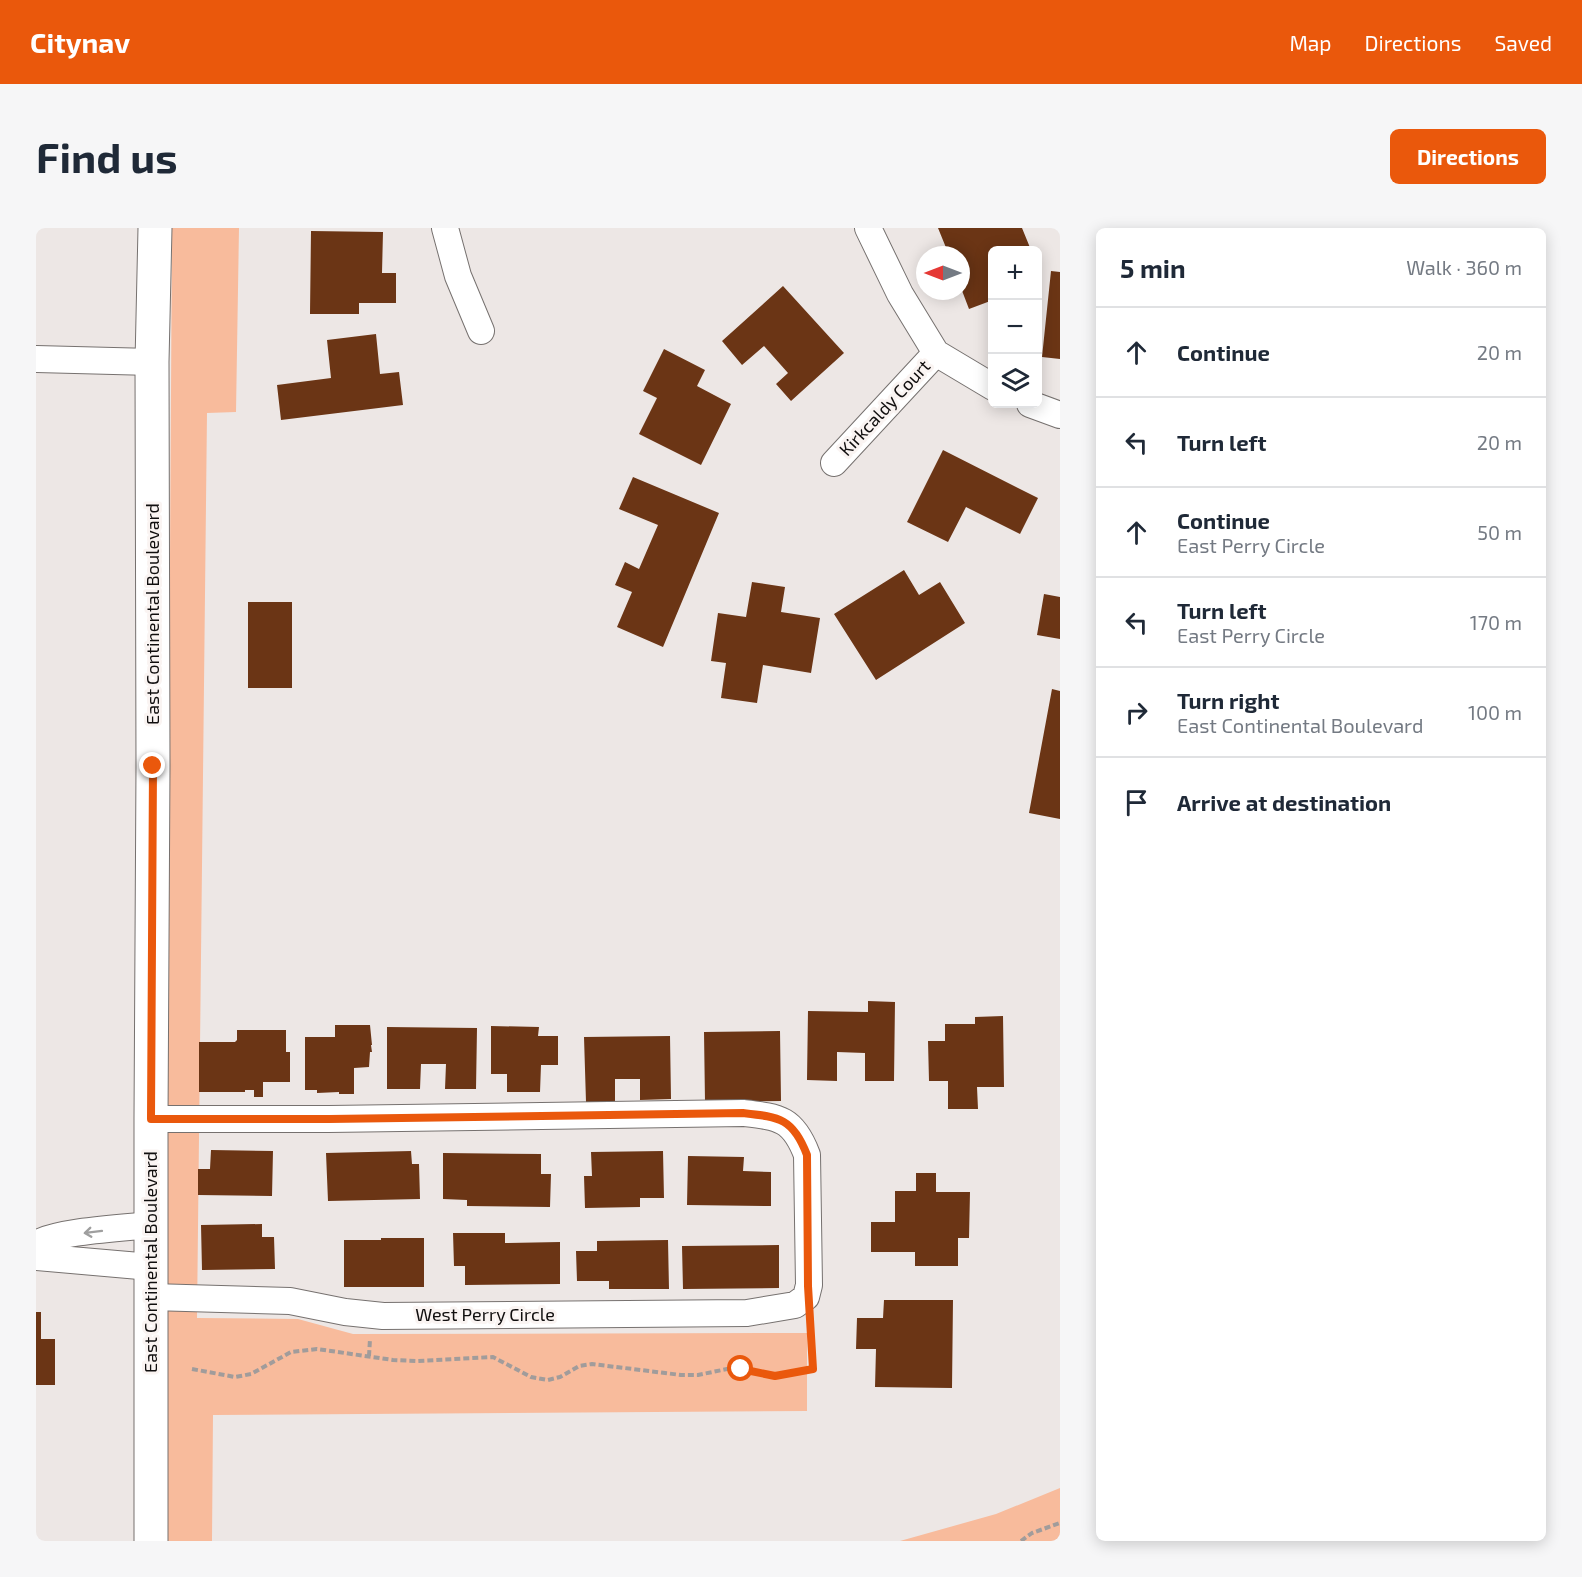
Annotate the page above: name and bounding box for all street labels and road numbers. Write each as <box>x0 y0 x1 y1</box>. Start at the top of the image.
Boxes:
street label: Kirkcaldy Court <box>834 355 935 460</box>
street label: East Continental Boulevard <box>141 503 163 725</box>
street label: East Continental Boulevard <box>139 1151 161 1373</box>
street label: West Perry Circle <box>415 1303 555 1325</box>

